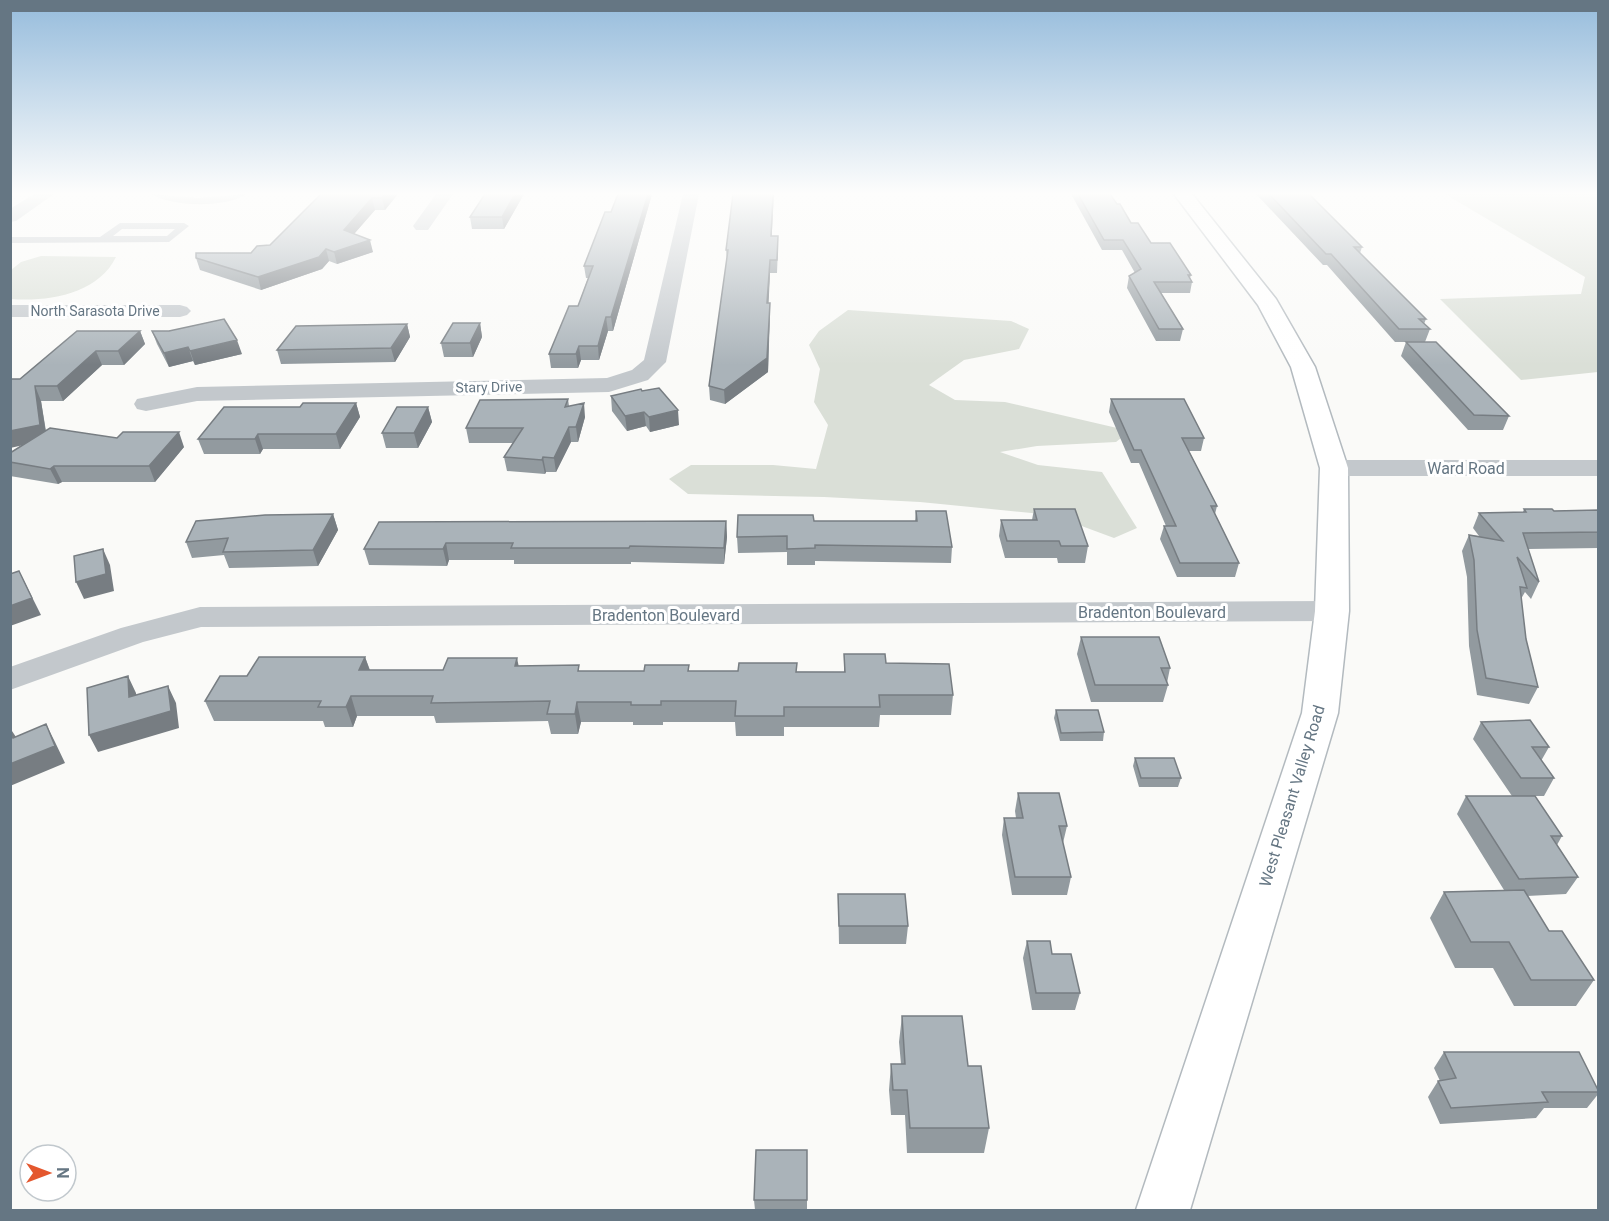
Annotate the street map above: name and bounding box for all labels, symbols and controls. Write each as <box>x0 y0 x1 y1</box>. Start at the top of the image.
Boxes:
street label: North Sarasota Drive <box>30 303 160 319</box>
street label: Stary Drive <box>455 378 523 396</box>
street label: Ward Road <box>1427 459 1505 478</box>
street label: Bradenton Boulevard <box>1078 603 1226 622</box>
street label: Bradenton Boulevard <box>592 606 740 625</box>
street label: West Pleasant Valley Road <box>1255 703 1329 889</box>
north arrow <box>18 1143 78 1203</box>
text: N <box>53 1167 72 1179</box>

